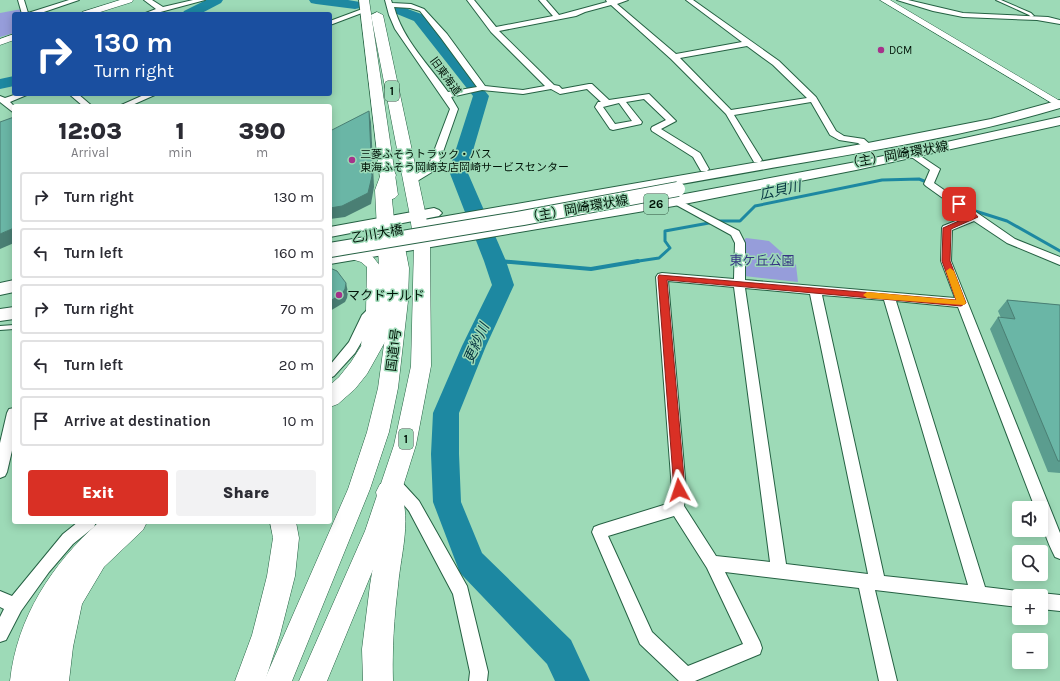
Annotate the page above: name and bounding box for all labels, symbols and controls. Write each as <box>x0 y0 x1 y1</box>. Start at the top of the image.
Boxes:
text: 130 m <box>94 26 173 59</box>
icon: right <box>28 28 80 80</box>
place label: DCM <box>889 44 912 57</box>
marker: DCM <box>876 45 886 55</box>
street label: 旧東海道 <box>427 55 464 98</box>
text: Turn right <box>94 60 174 82</box>
road number: 1 <box>385 81 399 101</box>
text: 12:03 <box>58 117 122 145</box>
text: 1 <box>176 117 185 145</box>
text: 390 <box>238 117 286 145</box>
street label: （主）岡崎環状線 <box>845 138 950 171</box>
text: Arrival <box>71 145 109 160</box>
text: min <box>168 145 192 160</box>
text: m <box>256 145 268 160</box>
place label: 三菱ふそうトラック・バス 東海ふそう岡崎支店岡崎サービスセンター <box>360 148 569 174</box>
marker: 三菱ふそうトラック・バス 東海ふそう岡崎支店岡崎サービスセンター <box>347 155 357 165</box>
water label: 広貝川 <box>758 177 804 203</box>
icon: right <box>30 186 52 208</box>
pin <box>942 187 976 221</box>
text: Turn right <box>64 188 134 206</box>
text: 130 m <box>274 188 314 206</box>
street label: （主）岡崎環状線 <box>525 192 630 225</box>
icon: arrive <box>948 193 970 215</box>
road number: 26 <box>644 194 668 214</box>
street label: 乙川大橋 <box>350 222 404 245</box>
icon: left <box>30 242 52 264</box>
text: Turn left <box>64 244 123 262</box>
text: 160 m <box>274 244 314 262</box>
park label: 東ケ丘公園 <box>729 253 795 268</box>
place label: マクドナルド <box>347 288 425 303</box>
marker: マクドナルド <box>334 290 344 300</box>
icon: right <box>30 298 52 320</box>
text: Turn right <box>64 300 134 318</box>
text: 70 m <box>280 300 314 318</box>
water label: 更紗川 <box>460 319 494 366</box>
street label: 国道1号 <box>383 328 404 372</box>
icon: left <box>30 354 52 376</box>
text: Turn left <box>64 356 123 374</box>
text: 20 m <box>279 356 314 374</box>
icon: arrive <box>30 410 52 432</box>
text: Arrive at destination <box>64 412 211 430</box>
text: 10 m <box>283 412 314 430</box>
road number: 1 <box>399 429 413 449</box>
position arrow <box>658 469 700 511</box>
button: Exit <box>28 470 168 516</box>
button: Share <box>176 470 316 516</box>
map controls <box>1012 501 1048 669</box>
button: sound <box>1012 501 1048 537</box>
button: search <box>1012 545 1048 581</box>
button: + <box>1012 589 1048 625</box>
button: − <box>1012 633 1048 669</box>

